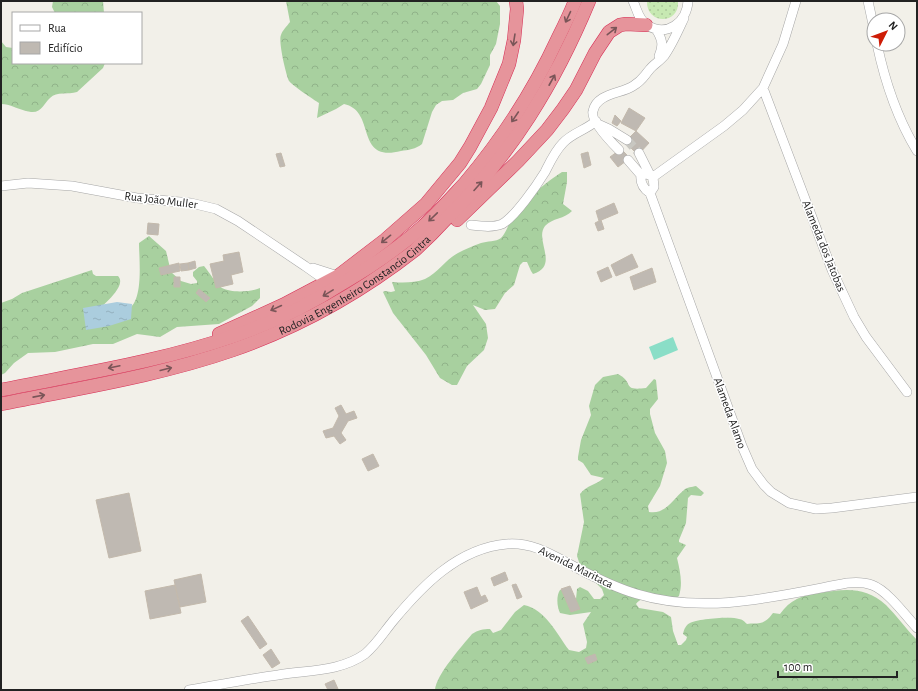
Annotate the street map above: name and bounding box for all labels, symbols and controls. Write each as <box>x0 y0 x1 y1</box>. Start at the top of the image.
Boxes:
one-way arrow <box>564 11 571 23</box>
legend <box>12 12 142 64</box>
north arrow <box>866 12 906 52</box>
text: N <box>886 19 900 32</box>
text: Rua <box>48 22 67 34</box>
one-way arrow <box>606 27 617 36</box>
one-way arrow <box>510 33 518 46</box>
text: Edifício <box>48 42 83 54</box>
one-way arrow <box>549 74 557 86</box>
one-way arrow <box>511 111 519 122</box>
one-way arrow <box>473 181 483 191</box>
street label: Rua João Muller <box>124 190 198 210</box>
street label: Alameda dos Jatobas <box>800 199 848 293</box>
one-way arrow <box>428 212 438 222</box>
street label: Rodovia Engenheiro Constancio Cintra <box>277 233 433 337</box>
one-way arrow <box>380 235 391 243</box>
one-way arrow <box>322 289 334 297</box>
one-way arrow <box>271 305 283 312</box>
one-way arrow <box>108 363 121 371</box>
one-way arrow <box>160 365 173 372</box>
street label: Alameda Alamo <box>712 376 749 450</box>
one-way arrow <box>32 392 45 400</box>
street label: Avenida Maritaca <box>537 544 615 590</box>
scale bar <box>778 653 897 679</box>
text: 100 m <box>784 661 812 673</box>

